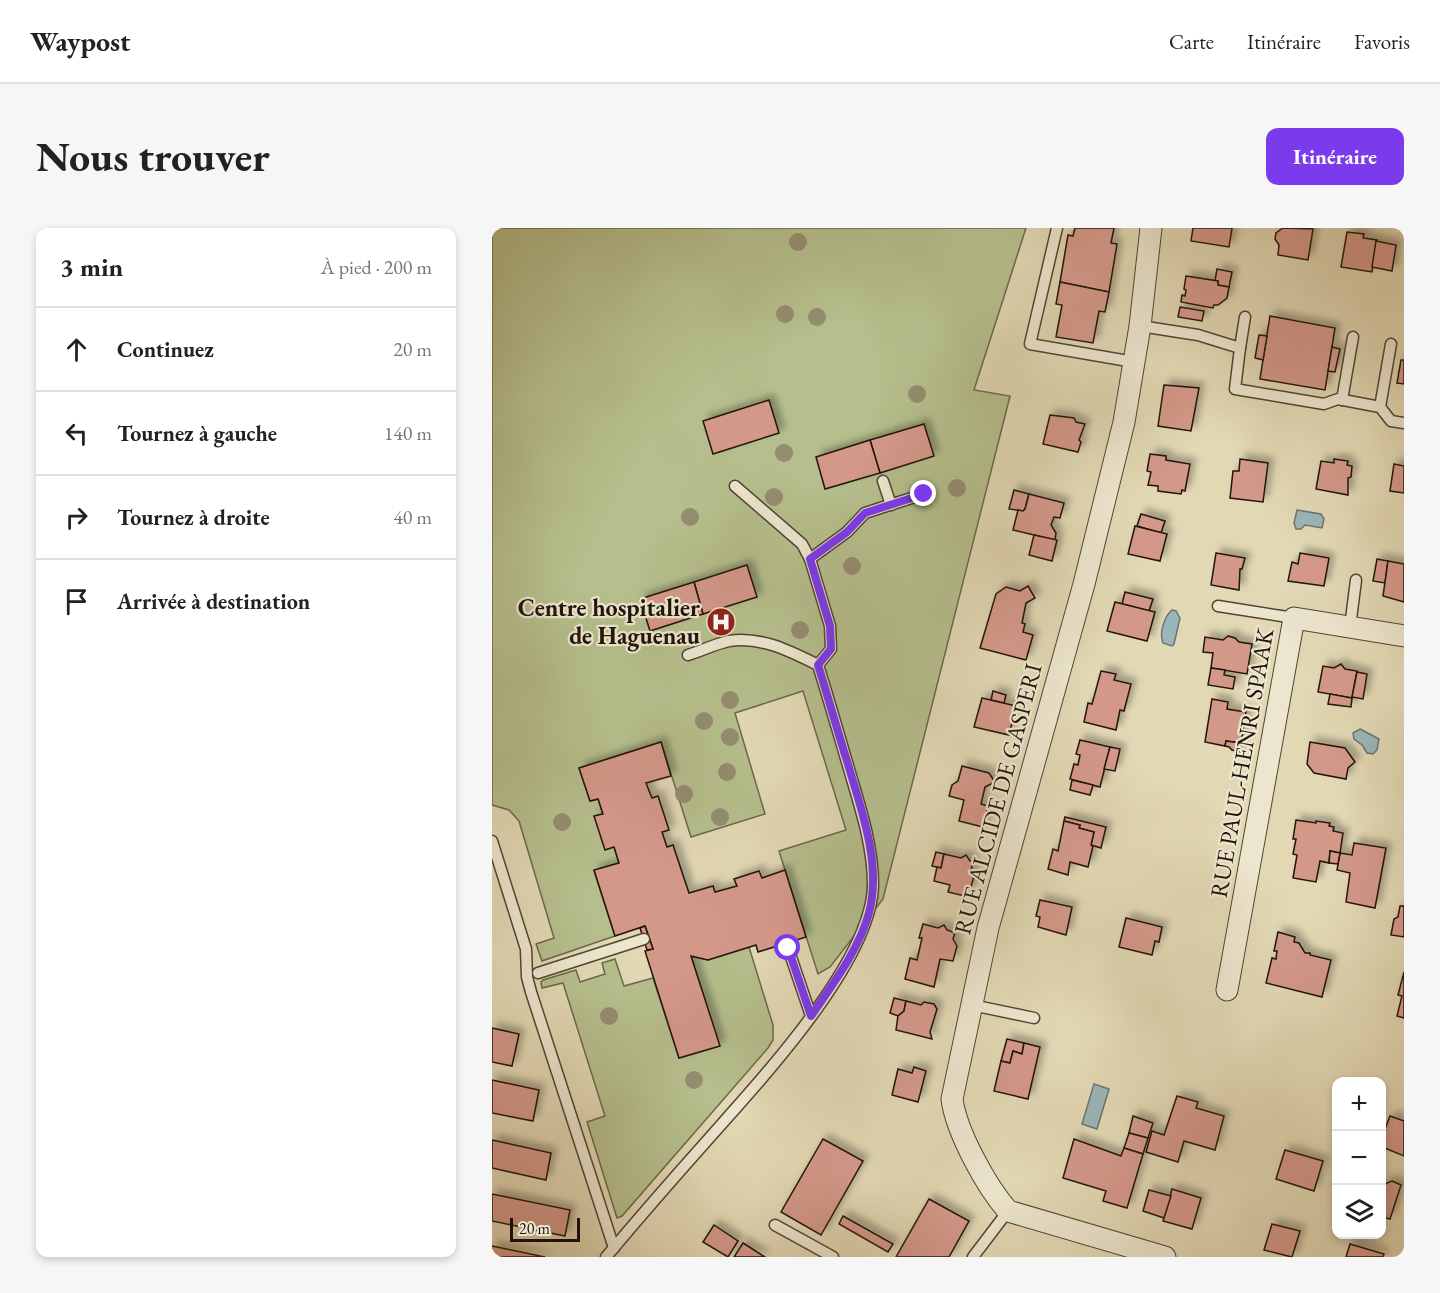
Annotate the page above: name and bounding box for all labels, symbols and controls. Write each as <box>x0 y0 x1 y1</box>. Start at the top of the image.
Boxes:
text: Waypost <box>30 23 131 59</box>
text: Carte <box>1169 28 1214 55</box>
text: Itinéraire <box>1247 28 1321 55</box>
text: Favoris <box>1354 28 1410 55</box>
button: Itinéraire <box>1266 128 1404 185</box>
text: Nous trouver <box>36 129 270 184</box>
text: 3 min <box>60 250 123 284</box>
text: À pied · 200 m <box>321 254 432 280</box>
icon: ahead <box>60 333 93 366</box>
text: Continuez <box>117 335 214 364</box>
text: 20 m <box>393 336 432 362</box>
icon: left <box>60 417 93 450</box>
text: Tournez à gauche <box>117 419 277 448</box>
text: 140 m <box>384 420 432 446</box>
route end <box>910 480 936 506</box>
icon: right <box>60 501 93 534</box>
text: Tournez à droite <box>117 503 270 532</box>
text: 40 m <box>393 504 432 530</box>
icon: arrive <box>60 585 93 618</box>
text: Arrivée à destination <box>117 587 310 616</box>
place label: Centre hospitalier de Haguenau <box>518 592 701 652</box>
hospital icon: Centre hospitalier de Haguenau <box>705 606 737 638</box>
street label: RUE PAUL-HENRI SPAAK <box>1203 625 1281 900</box>
street label: RUE ALCIDE DE GASPERI <box>946 660 1049 938</box>
route start <box>774 934 800 960</box>
map controls <box>1332 1077 1386 1239</box>
button: + <box>1332 1077 1386 1131</box>
button: − <box>1332 1131 1386 1185</box>
button: layers <box>1332 1185 1386 1239</box>
scale bar <box>510 1215 580 1242</box>
text: 20 m <box>519 1218 550 1239</box>

